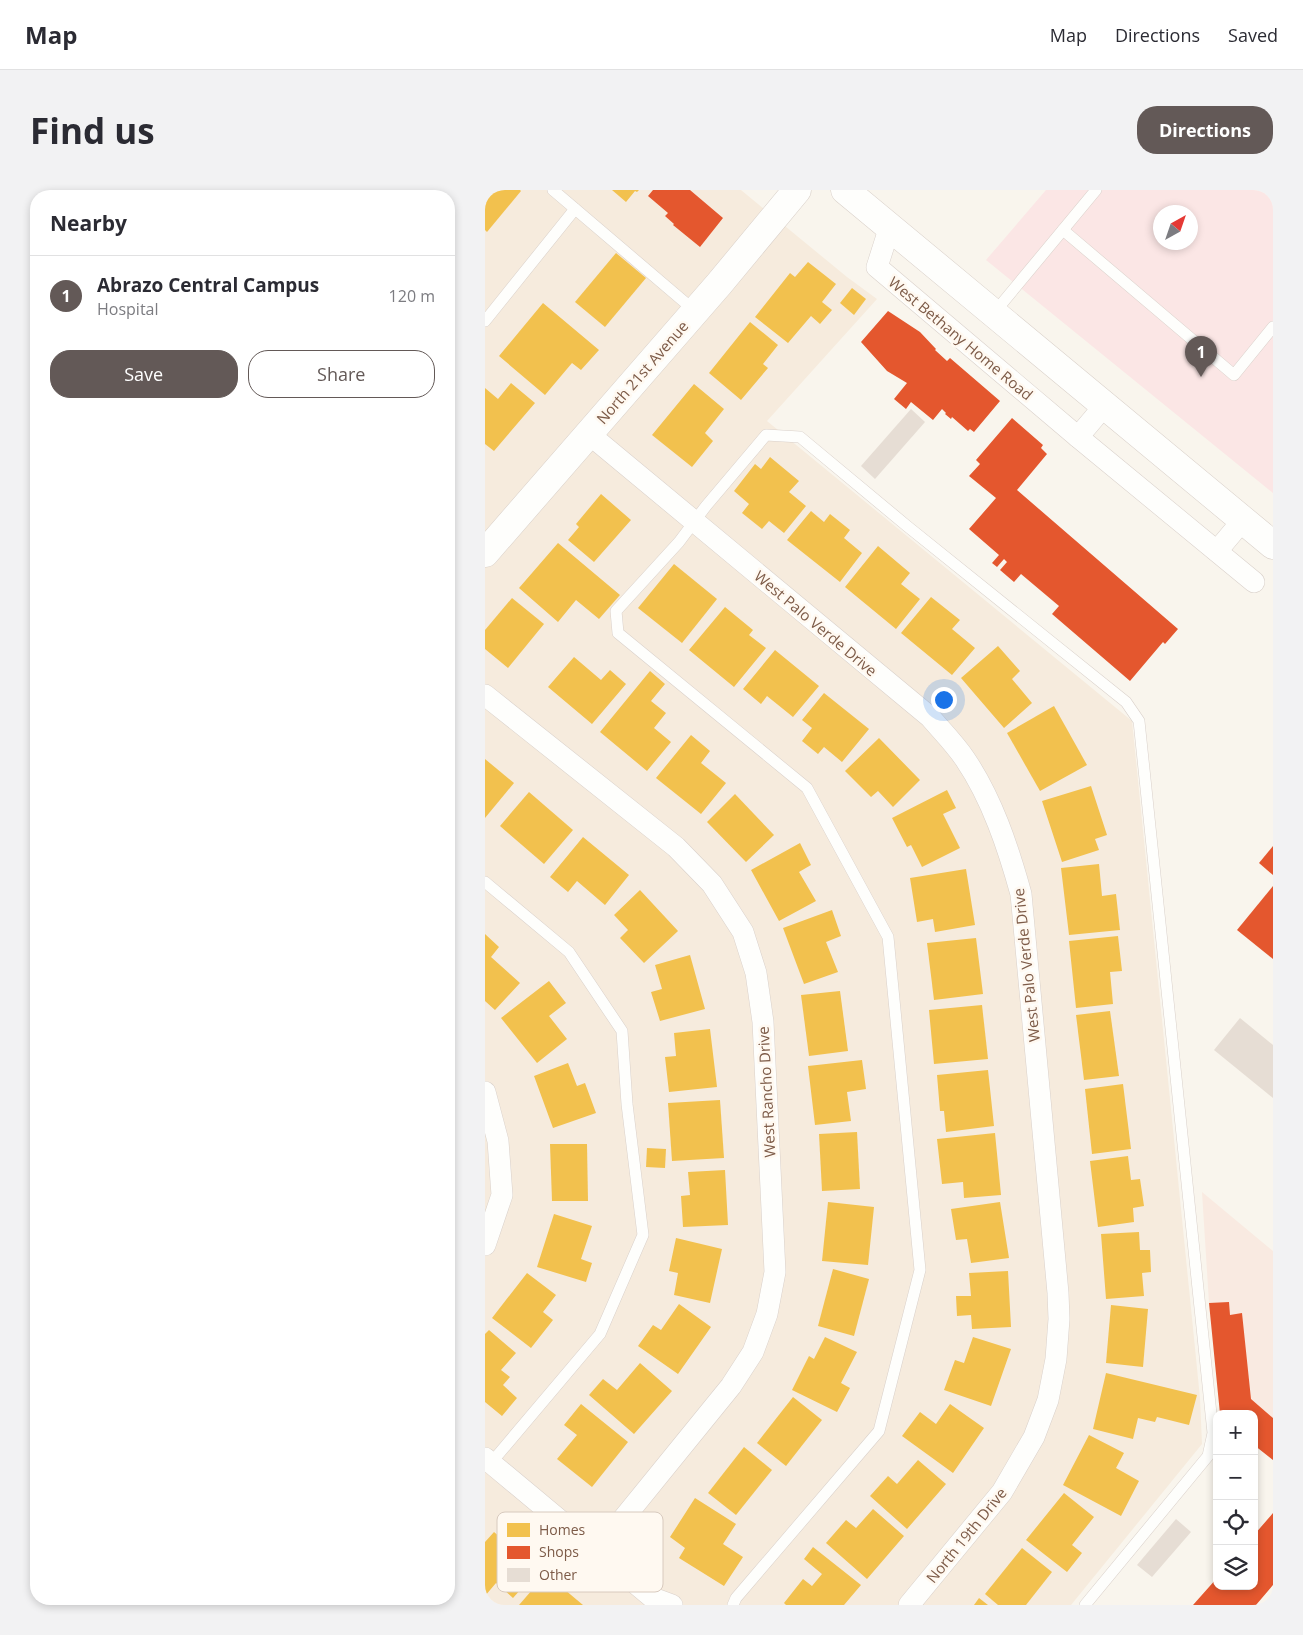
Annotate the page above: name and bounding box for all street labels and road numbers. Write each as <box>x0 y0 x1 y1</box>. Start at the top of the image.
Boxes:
street label: West Bethany Home Road <box>885 272 1037 404</box>
street label: North 21st Avenue <box>592 316 692 428</box>
street label: West Palo Verde Drive <box>750 566 882 680</box>
street label: West Palo Verde Drive <box>1008 887 1044 1043</box>
street label: West Rancho Drive <box>753 1026 779 1158</box>
street label: North 19th Drive <box>921 1483 1011 1587</box>

